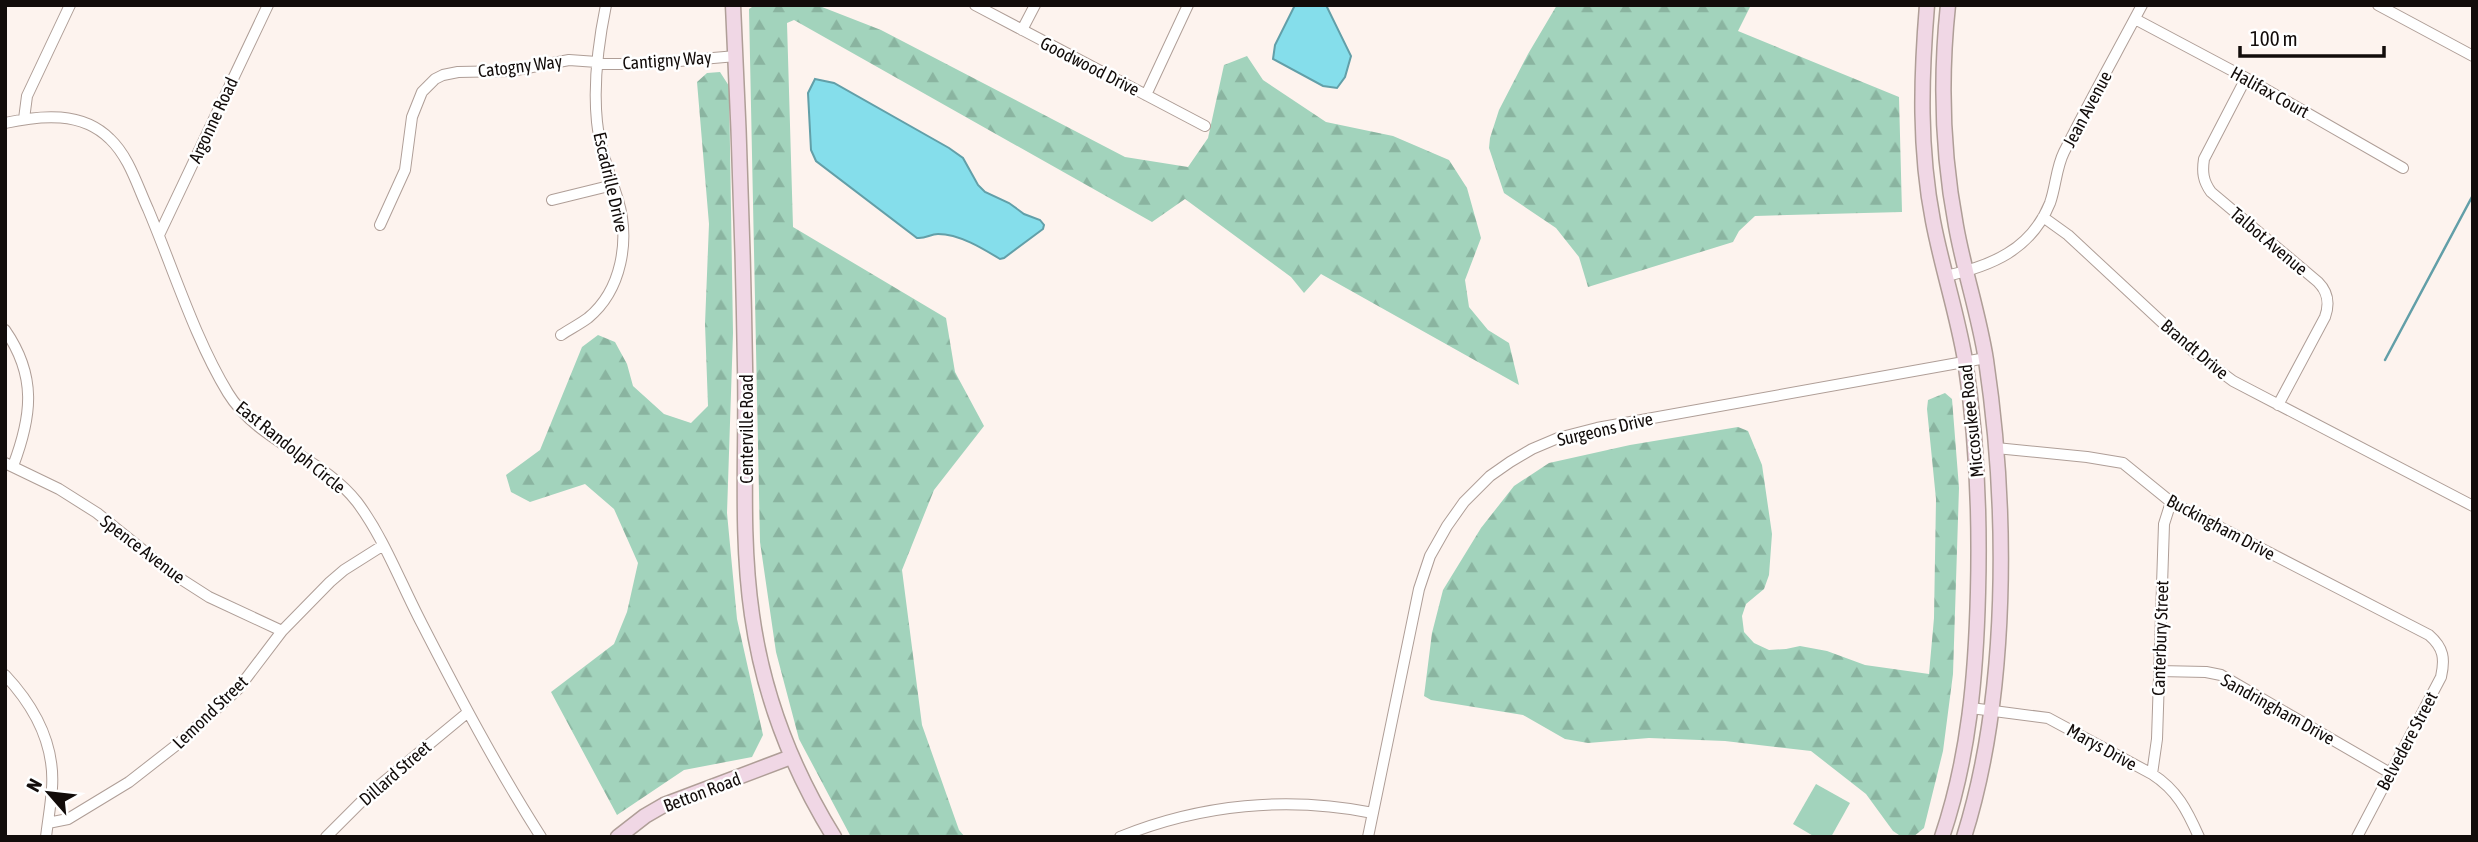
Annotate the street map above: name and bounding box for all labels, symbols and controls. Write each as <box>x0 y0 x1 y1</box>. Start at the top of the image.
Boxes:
scale bar <box>2240 14 2384 58</box>
text: 100 m <box>2250 26 2298 50</box>
street label: Goodwood Drive <box>1037 32 1143 100</box>
street label: Cantigny Way <box>622 46 712 74</box>
street label: Catogny Way <box>477 50 563 82</box>
street label: Halifax Court <box>2227 62 2313 122</box>
street label: Jean Avenue <box>2058 67 2116 151</box>
street label: Argonne Road <box>184 74 242 166</box>
street label: Escadrille Drive <box>589 130 633 234</box>
street label: Talbot Avenue <box>2226 203 2312 279</box>
street label: Brandt Drive <box>2157 315 2233 383</box>
street label: Miccosukee Road <box>1955 363 1987 479</box>
street label: Centerville Road <box>736 374 757 484</box>
street label: East Randolph Circle <box>232 396 350 498</box>
street label: Surgeons Drive <box>1555 408 1655 450</box>
street label: Buckingham Drive <box>2163 490 2279 564</box>
street label: Spence Avenue <box>97 510 189 588</box>
street label: Canterbury Street <box>2147 580 2173 696</box>
street label: Sandringham Drive <box>2218 669 2338 749</box>
street label: Lemond Street <box>168 671 252 753</box>
street label: Belvedere Street <box>2372 688 2442 794</box>
street label: Marys Drive <box>2063 719 2141 775</box>
street label: Dillard Street <box>355 736 435 810</box>
north arrow <box>14 758 84 828</box>
street label: Betton Road <box>660 768 744 816</box>
text: N <box>22 775 46 795</box>

